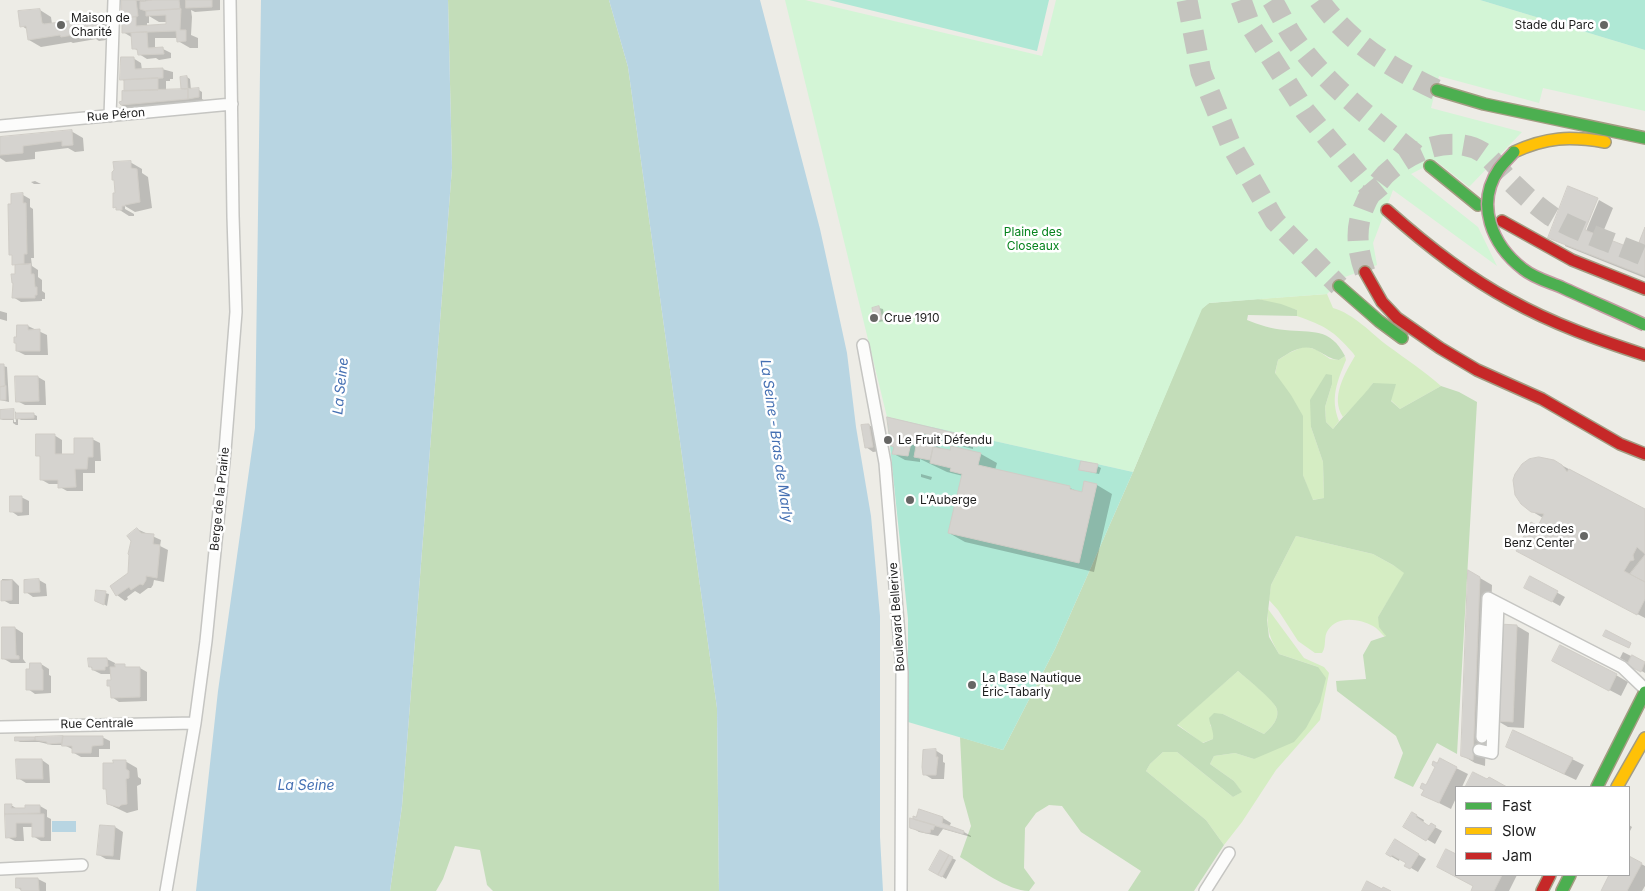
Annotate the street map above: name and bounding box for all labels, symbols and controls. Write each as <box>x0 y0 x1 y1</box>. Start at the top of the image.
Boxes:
place label: Maison de Charité <box>71 11 130 39</box>
place label: Stade du Parc <box>1514 18 1594 32</box>
marker: Maison de Charité <box>55 19 67 31</box>
marker: Stade du Parc <box>1598 19 1610 31</box>
street label: Rue Péron <box>86 105 146 125</box>
park label: Plaine des Closeaux <box>1004 225 1062 253</box>
place label: Crue 1910 <box>884 311 940 325</box>
marker: Crue 1910 <box>868 312 880 324</box>
water label: La Seine <box>330 357 352 415</box>
water label: La Seine - Bras de Marly <box>756 358 796 524</box>
place label: Le Fruit Défendu <box>898 433 992 447</box>
marker: Le Fruit Défendu <box>882 434 894 446</box>
street label: Berge de la Prairie <box>207 446 233 552</box>
place label: L'Auberge <box>920 493 977 507</box>
marker: L'Auberge <box>904 494 916 506</box>
place label: Mercedes Benz Center <box>1504 522 1574 550</box>
marker: Mercedes Benz Center <box>1578 530 1590 542</box>
street label: Boulevard Bellerive <box>886 562 908 672</box>
place label: La Base Nautique Éric-Tabarly <box>982 671 1081 699</box>
marker: La Base Nautique Éric-Tabarly <box>966 679 978 691</box>
street label: Rue Centrale <box>60 716 134 732</box>
water label: La Seine <box>277 778 335 794</box>
legend <box>1455 786 1630 876</box>
text: Fast <box>1502 796 1532 815</box>
text: Slow <box>1502 821 1536 840</box>
text: Jam <box>1502 846 1532 865</box>

